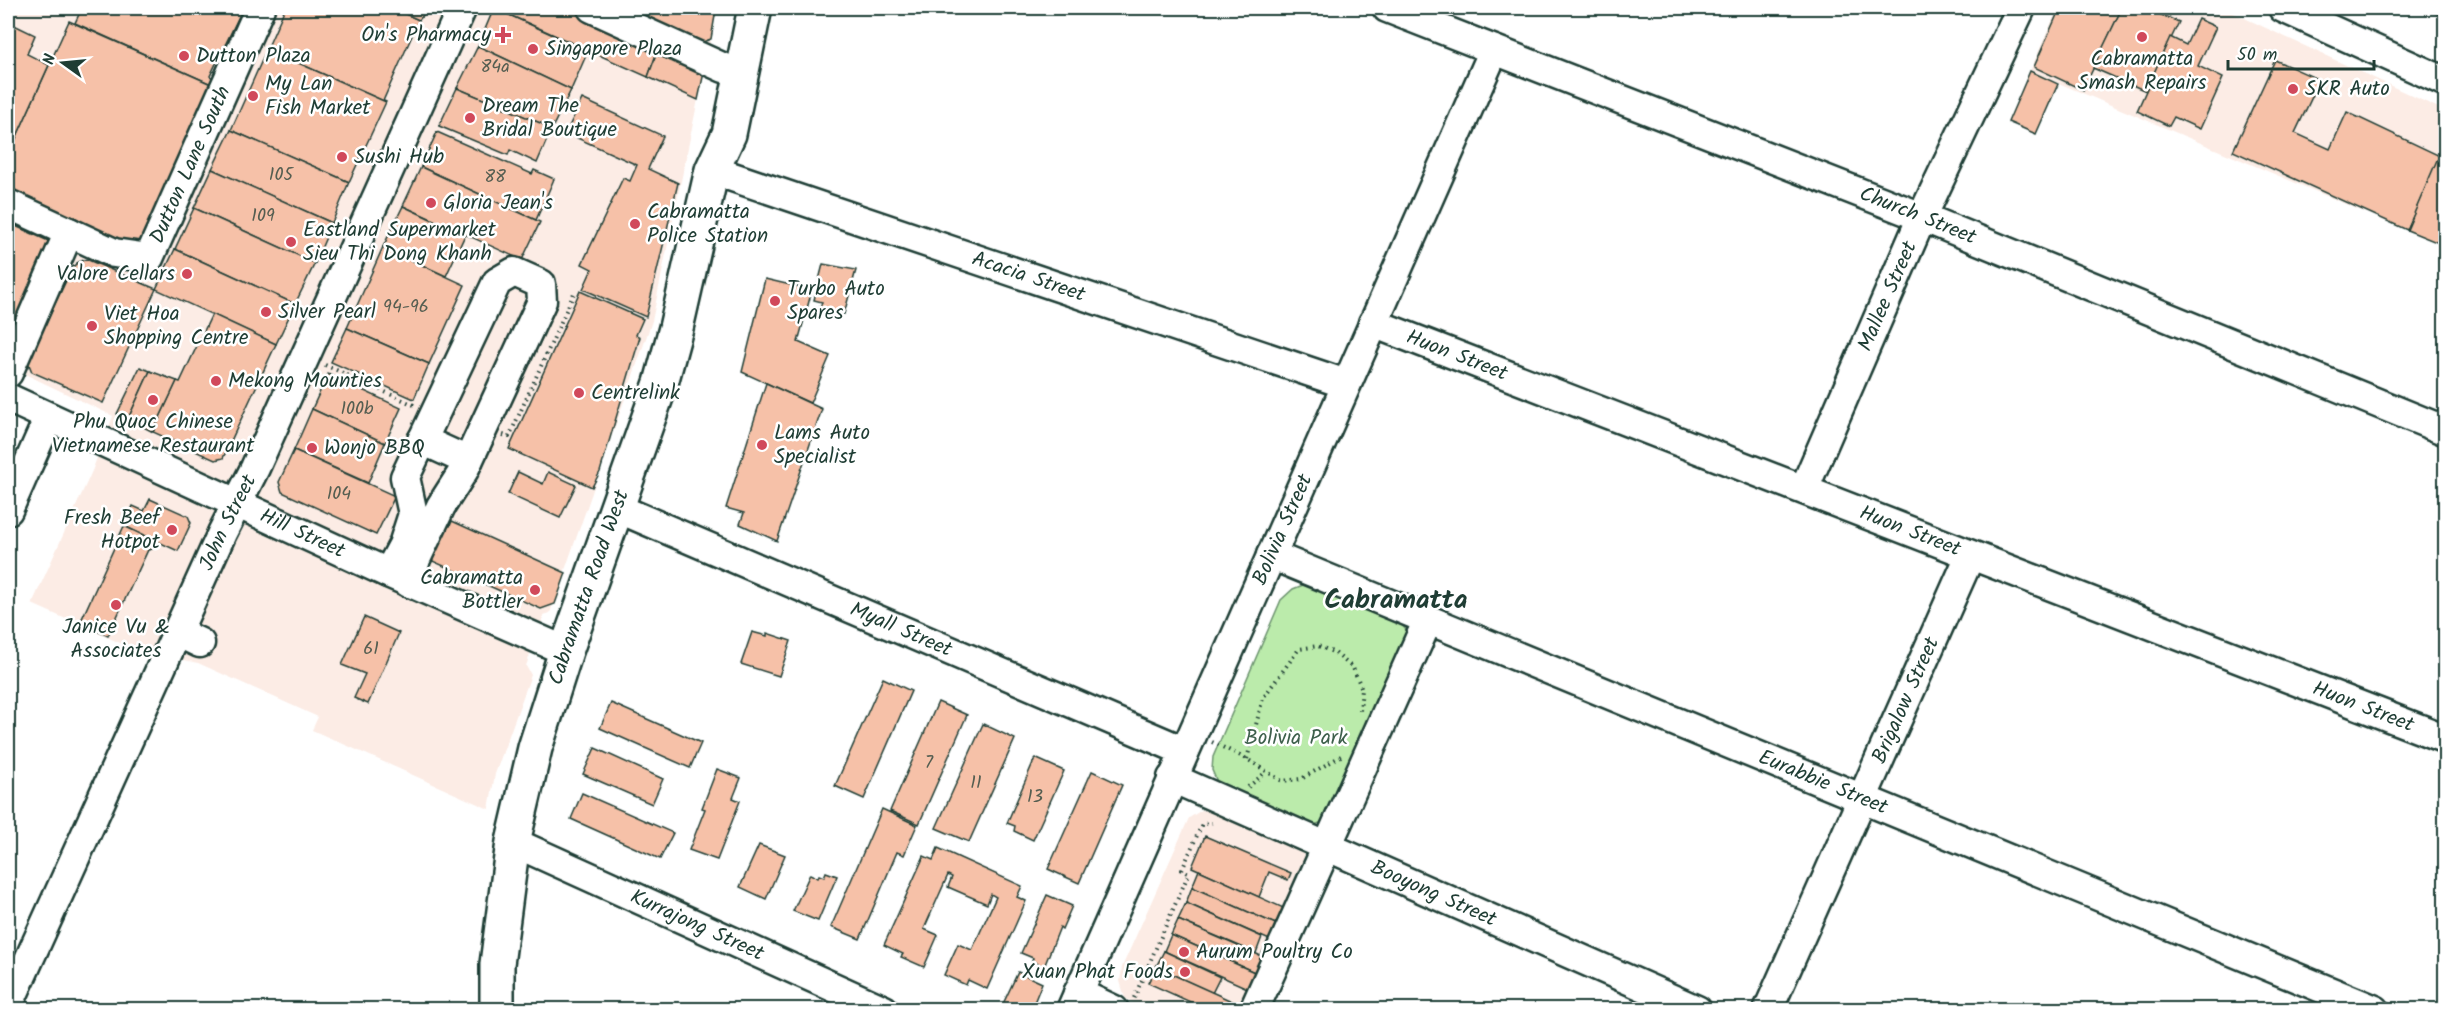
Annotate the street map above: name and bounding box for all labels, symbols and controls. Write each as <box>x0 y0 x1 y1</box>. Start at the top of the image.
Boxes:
place label: On's Pharmacy <box>361 19 491 52</box>
marker: On's Pharmacy <box>496 28 510 42</box>
marker: Cabramatta Smash Repairs <box>2135 30 2149 44</box>
north arrow <box>33 33 93 93</box>
place label: Singapore Plaza <box>545 33 682 66</box>
scale bar <box>2228 33 2374 71</box>
place label: Dutton Plaza <box>196 40 311 73</box>
text: 50 m <box>2237 41 2277 70</box>
marker: Singapore Plaza <box>526 42 540 56</box>
place label: Cabramatta Smash Repairs <box>2078 43 2206 100</box>
marker: Dutton Plaza <box>177 49 191 63</box>
text: N <box>37 51 63 68</box>
house number: 84a <box>480 53 510 82</box>
place label: My Lan Fish Market <box>265 68 371 125</box>
place label: SKR Auto <box>2305 73 2390 106</box>
street label: Dutton Lane South <box>141 81 240 249</box>
marker: SKR Auto <box>2286 82 2300 96</box>
marker: My Lan Fish Market <box>246 89 260 103</box>
place label: Dream The Bridal Boutique <box>482 90 617 147</box>
marker: Dream The Bridal Boutique <box>463 111 477 125</box>
place label: Sushi Hub <box>354 141 444 174</box>
marker: Sushi Hub <box>335 150 349 164</box>
house number: 105 <box>269 161 294 190</box>
house number: 88 <box>484 163 506 192</box>
street label: Church Street <box>1855 178 1982 254</box>
place label: Gloria Jean's <box>443 187 553 220</box>
marker: Gloria Jean's <box>424 196 438 210</box>
place label: Cabramatta Police Station <box>647 196 768 253</box>
house number: 109 <box>251 202 275 231</box>
place label: Eastland Supermarket Sieu Thi Dong Khanh <box>303 214 497 271</box>
marker: Cabramatta Police Station <box>628 217 642 231</box>
marker: Eastland Supermarket Sieu Thi Dong Khanh <box>284 235 298 249</box>
street label: Mallee Street <box>1849 235 1926 357</box>
street label: Acacia Street <box>967 242 1090 312</box>
place label: Valore Cellars <box>56 258 175 291</box>
marker: Valore Cellars <box>180 267 194 281</box>
place label: Turbo Auto Spares <box>787 273 885 330</box>
house number: 94-96 <box>383 293 429 322</box>
marker: Turbo Auto Spares <box>768 294 782 308</box>
place label: Silver Pearl <box>278 296 376 329</box>
place label: Viet Hoa Shopping Centre <box>104 298 249 355</box>
marker: Silver Pearl <box>259 305 273 319</box>
marker: Viet Hoa Shopping Centre <box>85 319 99 333</box>
street label: Huon Street <box>1401 321 1513 390</box>
place label: Mekong Mounties <box>228 365 382 398</box>
marker: Mekong Mounties <box>209 374 223 388</box>
place label: Centrelink <box>591 377 680 410</box>
marker: Centrelink <box>572 386 586 400</box>
marker: Phu Quoc Chinese Vietnamese Restaurant <box>146 393 160 407</box>
house number: 100b <box>340 395 374 424</box>
place label: Phu Quoc Chinese Vietnamese Restaurant <box>52 406 255 463</box>
place label: Lams Auto Specialist <box>774 417 870 474</box>
place label: Wonjo BBQ <box>324 432 425 465</box>
marker: Lams Auto Specialist <box>755 438 769 452</box>
marker: Wonjo BBQ <box>305 441 319 455</box>
street label: John Street <box>191 468 266 576</box>
street label: Bolivia Street <box>1244 468 1322 590</box>
house number: 104 <box>327 480 351 509</box>
street label: Cabramatta Road West <box>540 484 639 689</box>
street label: Huon Street <box>1854 497 1967 566</box>
street label: Hill Street <box>254 499 351 568</box>
place label: Fresh Beef Hotpot <box>64 502 162 559</box>
marker: Fresh Beef Hotpot <box>165 523 179 537</box>
place label: Cabramatta Bottler <box>420 562 524 619</box>
district label: Cabramatta <box>1324 579 1468 622</box>
marker: Cabramatta Bottler <box>528 583 542 597</box>
street label: Myall Street <box>845 593 958 667</box>
marker: Janice Vu & Associates <box>109 598 123 612</box>
place label: Janice Vu & Associates <box>62 611 170 668</box>
street label: Brigalow Street <box>1863 631 1949 769</box>
house number: 61 <box>363 635 379 664</box>
street label: Huon Street <box>2308 672 2420 742</box>
park label: Bolivia Park <box>1244 722 1348 755</box>
street label: Eurabbie Street <box>1753 741 1894 824</box>
house number: 7 <box>925 749 934 778</box>
house number: 11 <box>970 769 982 798</box>
house number: 13 <box>1027 783 1043 812</box>
street label: Booyong Street <box>1365 851 1503 936</box>
street label: Kurrajong Street <box>625 881 770 970</box>
place label: Aurum Poultry Co <box>1196 936 1353 969</box>
marker: Aurum Poultry Co <box>1177 945 1191 959</box>
place label: Xuan Phat Foods <box>1022 956 1173 989</box>
marker: Xuan Phat Foods <box>1178 965 1192 979</box>

